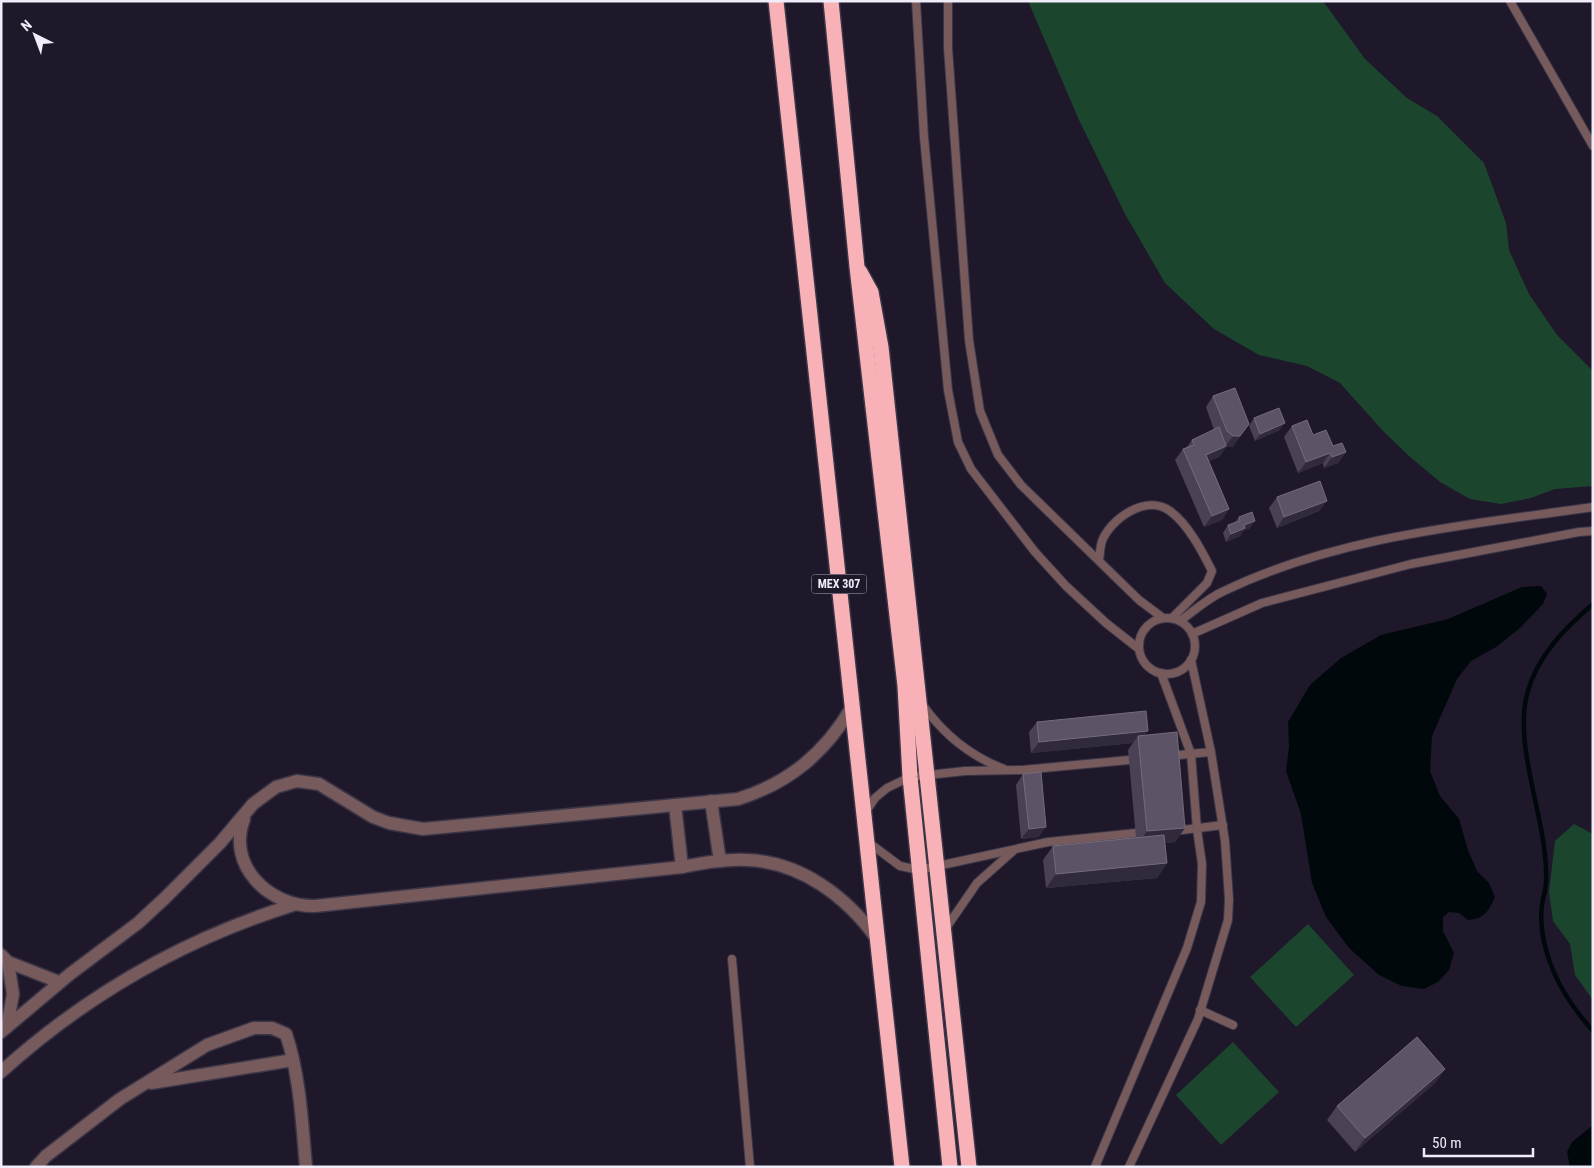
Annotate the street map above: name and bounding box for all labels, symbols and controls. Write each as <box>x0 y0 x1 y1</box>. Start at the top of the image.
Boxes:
north arrow <box>10 10 60 60</box>
text: N <box>18 17 35 34</box>
road number: MEX 307 <box>812 574 866 594</box>
scale bar <box>1424 1126 1533 1158</box>
text: 50 m <box>1432 1134 1462 1152</box>

